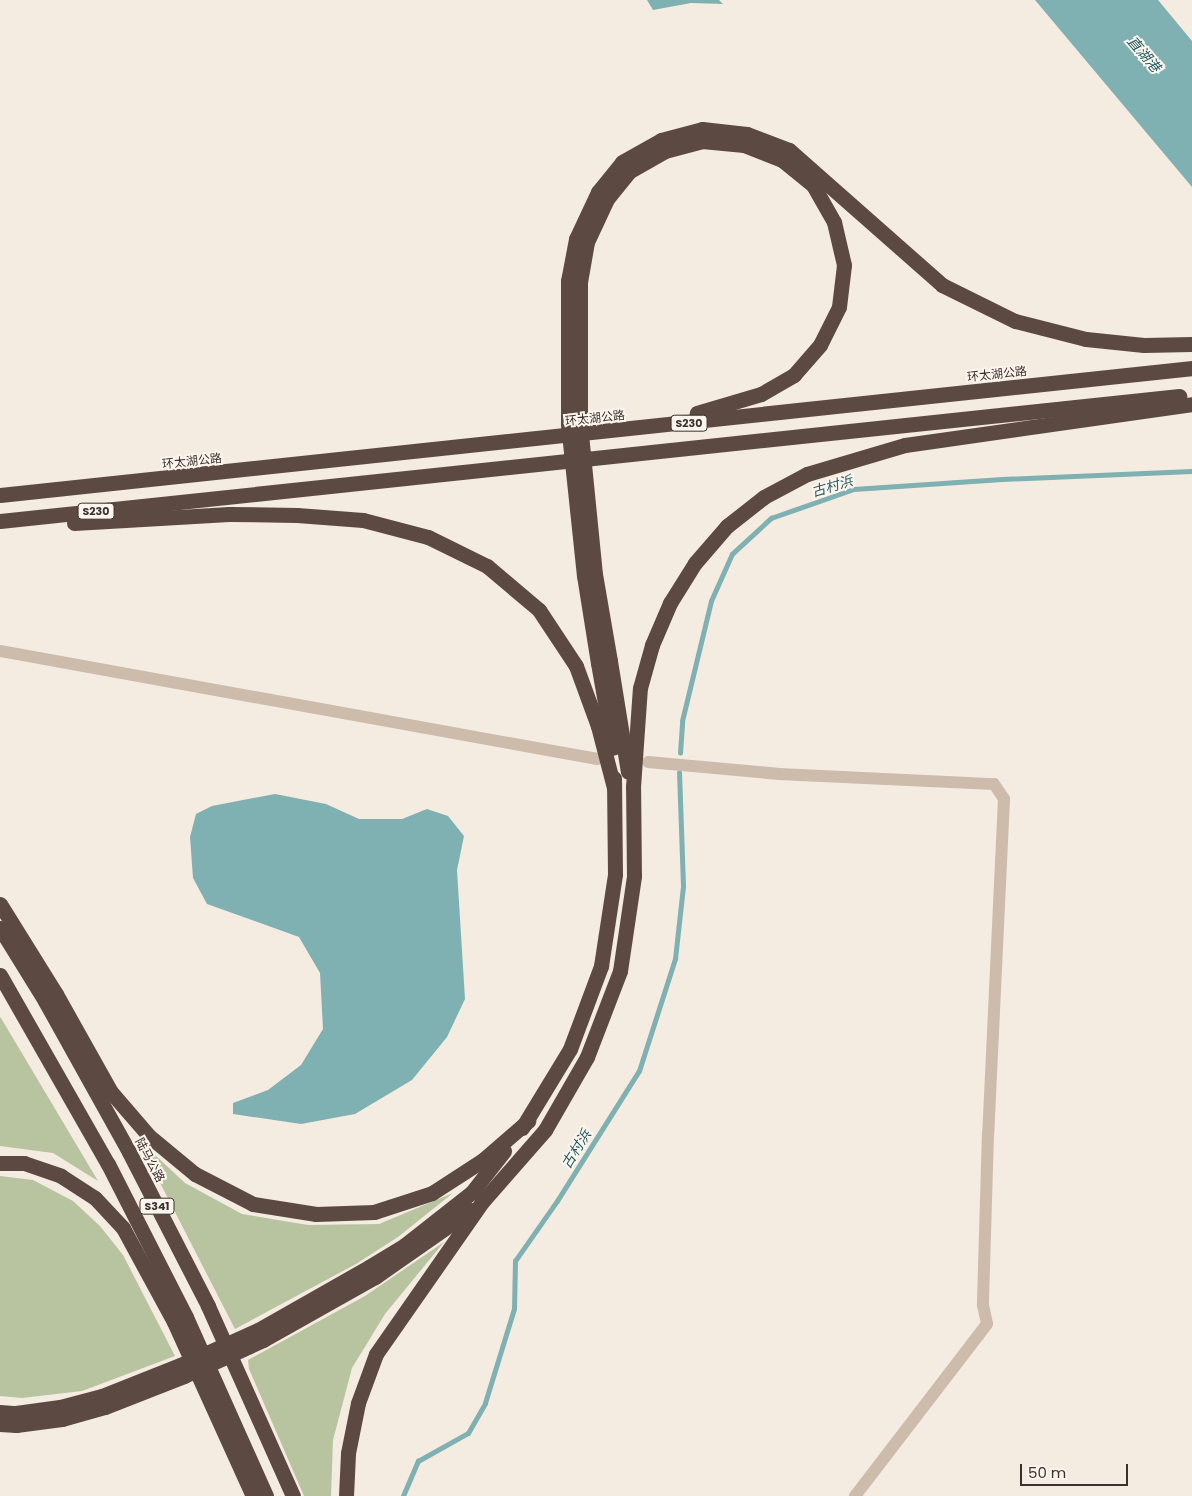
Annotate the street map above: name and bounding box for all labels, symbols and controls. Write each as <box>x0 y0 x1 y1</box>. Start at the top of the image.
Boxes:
water label: 直湖港 <box>1124 33 1164 75</box>
street label: 环太湖公路 <box>966 364 1028 384</box>
street label: 环太湖公路 <box>564 408 626 428</box>
road number: S230 <box>670 414 708 432</box>
street label: 环太湖公路 <box>161 451 223 471</box>
water label: 古村浜 <box>809 472 855 500</box>
road number: S230 <box>77 502 115 520</box>
water label: 古村浜 <box>558 1127 594 1171</box>
street label: 陆马公路 <box>132 1135 168 1185</box>
road number: S341 <box>138 1198 176 1214</box>
scale bar <box>1022 1454 1130 1486</box>
text: 50 m <box>1028 1462 1066 1483</box>

